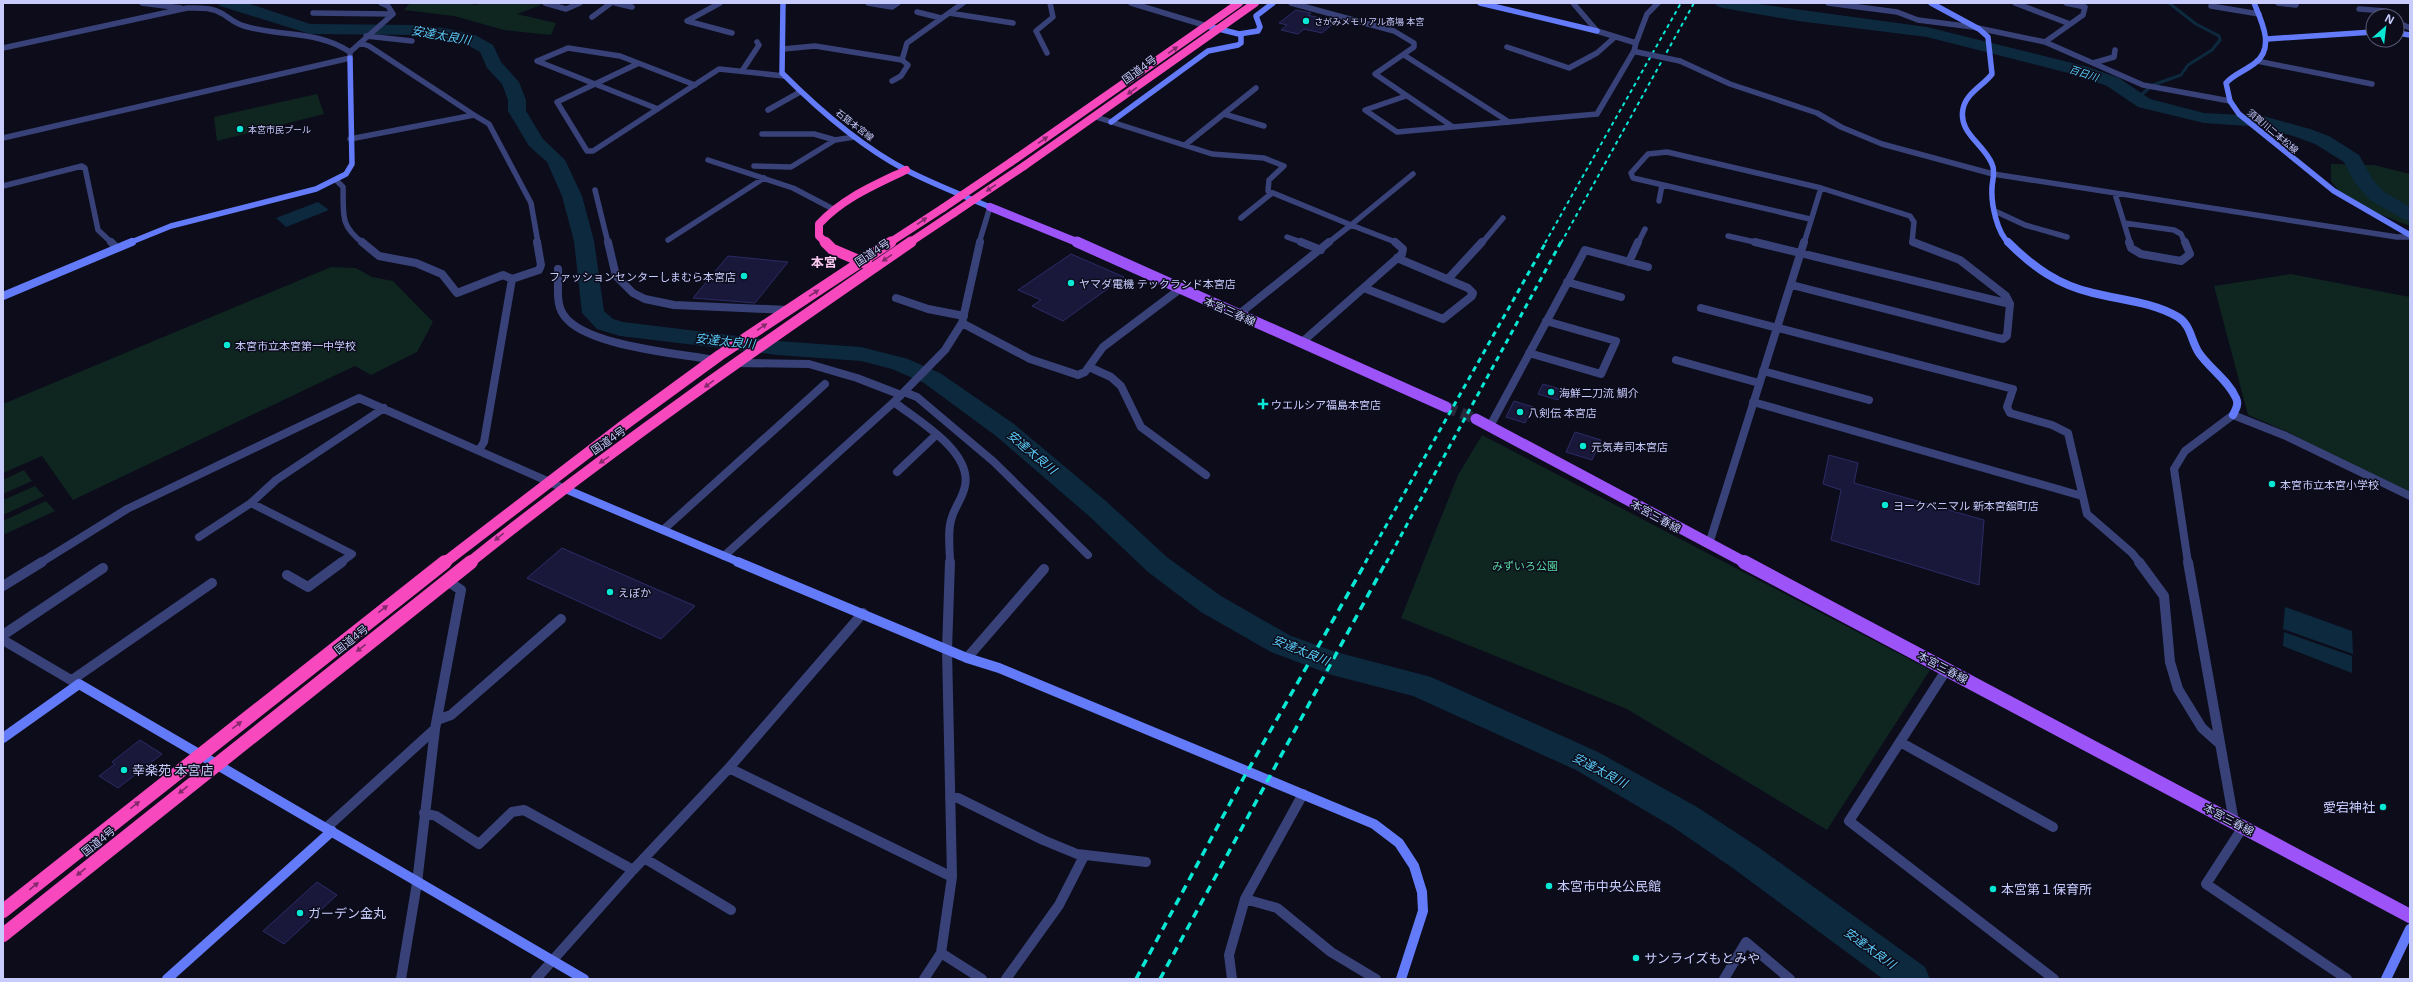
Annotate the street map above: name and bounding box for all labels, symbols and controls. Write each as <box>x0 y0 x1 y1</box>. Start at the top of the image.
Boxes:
north arrow <box>2365 8 2405 48</box>
text: N <box>2382 10 2397 27</box>
place label: さがみメモリアル斎場 本宮 <box>1314 15 1424 28</box>
marker: さがみメモリアル斎場 本宮 <box>1301 16 1311 26</box>
water label: 安達太良川 <box>410 21 474 49</box>
one-way arrow <box>1168 46 1178 54</box>
street label: 国道4号 <box>1119 51 1159 87</box>
water label: 百日川 <box>2068 62 2101 85</box>
one-way arrow <box>1127 87 1137 95</box>
street label: 石筵本宮線 <box>833 106 878 145</box>
street label: 須賀川二本松線 <box>2245 106 2302 157</box>
place label: 本宮市民プール <box>248 123 311 136</box>
marker: 本宮市民プール <box>235 124 245 134</box>
one-way arrow <box>1038 136 1048 144</box>
one-way arrow <box>986 184 996 192</box>
one-way arrow <box>916 218 928 225</box>
street label: 国道4号 <box>852 235 892 269</box>
district label: 本宮 <box>811 253 837 271</box>
one-way arrow <box>882 254 892 262</box>
place label: ファッションセンターしまむら本宮店 <box>549 269 736 284</box>
marker: ファッションセンターしまむら本宮店 <box>739 271 749 281</box>
place label: ヤマダ電機 テックランド本宮店 <box>1079 276 1236 291</box>
marker: ヤマダ電機 テックランド本宮店 <box>1066 278 1076 288</box>
one-way arrow <box>809 289 819 297</box>
street label: 本宮三春線 <box>1202 293 1258 329</box>
one-way arrow <box>757 323 767 331</box>
water label: 安達太良川 <box>694 329 758 353</box>
place label: 本宮市立本宮第一中学校 <box>235 338 356 353</box>
marker: 本宮市立本宮第一中学校 <box>222 340 232 350</box>
one-way arrow <box>704 380 714 388</box>
place label: 海鮮二刀流 鯛介 <box>1559 385 1639 400</box>
marker: 海鮮二刀流 鯛介 <box>1546 387 1556 397</box>
place label: ウエルシア福島本宮店 <box>1271 397 1381 412</box>
marker: ウエルシア福島本宮店 <box>1258 399 1268 409</box>
place label: 八剣伝 本宮店 <box>1528 405 1597 420</box>
marker: 八剣伝 本宮店 <box>1515 407 1525 417</box>
street label: 国道4号 <box>588 423 628 457</box>
water label: 安達太良川 <box>1004 426 1062 479</box>
place label: 元気寿司本宮店 <box>1591 439 1668 454</box>
marker: 元気寿司本宮店 <box>1578 441 1588 451</box>
one-way arrow <box>598 456 609 464</box>
place label: 本宮市立本宮小学校 <box>2280 477 2379 492</box>
marker: 本宮市立本宮小学校 <box>2267 479 2277 489</box>
street label: 本宮三春線 <box>1628 496 1684 536</box>
place label: ヨークベニマル 新本宮舘町店 <box>1893 498 2039 513</box>
marker: ヨークベニマル 新本宮舘町店 <box>1880 500 1890 510</box>
one-way arrow <box>494 533 505 542</box>
park label: みずいろ公園 <box>1492 558 1558 573</box>
place label: えぽか <box>618 585 651 600</box>
marker: えぽか <box>605 587 615 597</box>
one-way arrow <box>378 605 389 614</box>
street label: 国道4号 <box>331 621 371 657</box>
water label: 安達太良川 <box>1270 631 1334 670</box>
one-way arrow <box>356 644 367 653</box>
street label: 本宮三春線 <box>1915 647 1971 687</box>
one-way arrow <box>232 721 243 729</box>
water label: 安達太良川 <box>1570 748 1632 793</box>
place label: 幸楽苑 本宮店 <box>132 761 213 779</box>
marker: 幸楽苑 本宮店 <box>119 765 129 775</box>
one-way arrow <box>177 786 188 795</box>
place label: 愛宕神社 <box>2323 798 2375 816</box>
street label: 本宮三春線 <box>2201 799 2257 839</box>
one-way arrow <box>130 801 141 810</box>
marker: 愛宕神社 <box>2378 802 2388 812</box>
street label: 国道4号 <box>78 823 118 859</box>
one-way arrow <box>76 868 87 876</box>
place label: 本宮市中央公民館 <box>1557 877 1661 895</box>
place label: 本宮第１保育所 <box>2001 880 2092 898</box>
marker: 本宮市中央公民館 <box>1544 881 1554 891</box>
one-way arrow <box>28 882 39 891</box>
marker: 本宮第１保育所 <box>1988 884 1998 894</box>
place label: ガーデン金丸 <box>308 904 386 922</box>
marker: ガーデン金丸 <box>295 908 305 918</box>
water label: 安達太良川 <box>1841 923 1901 974</box>
place label: サンライズもとみや <box>1644 949 1760 967</box>
marker: サンライズもとみや <box>1631 953 1641 963</box>

